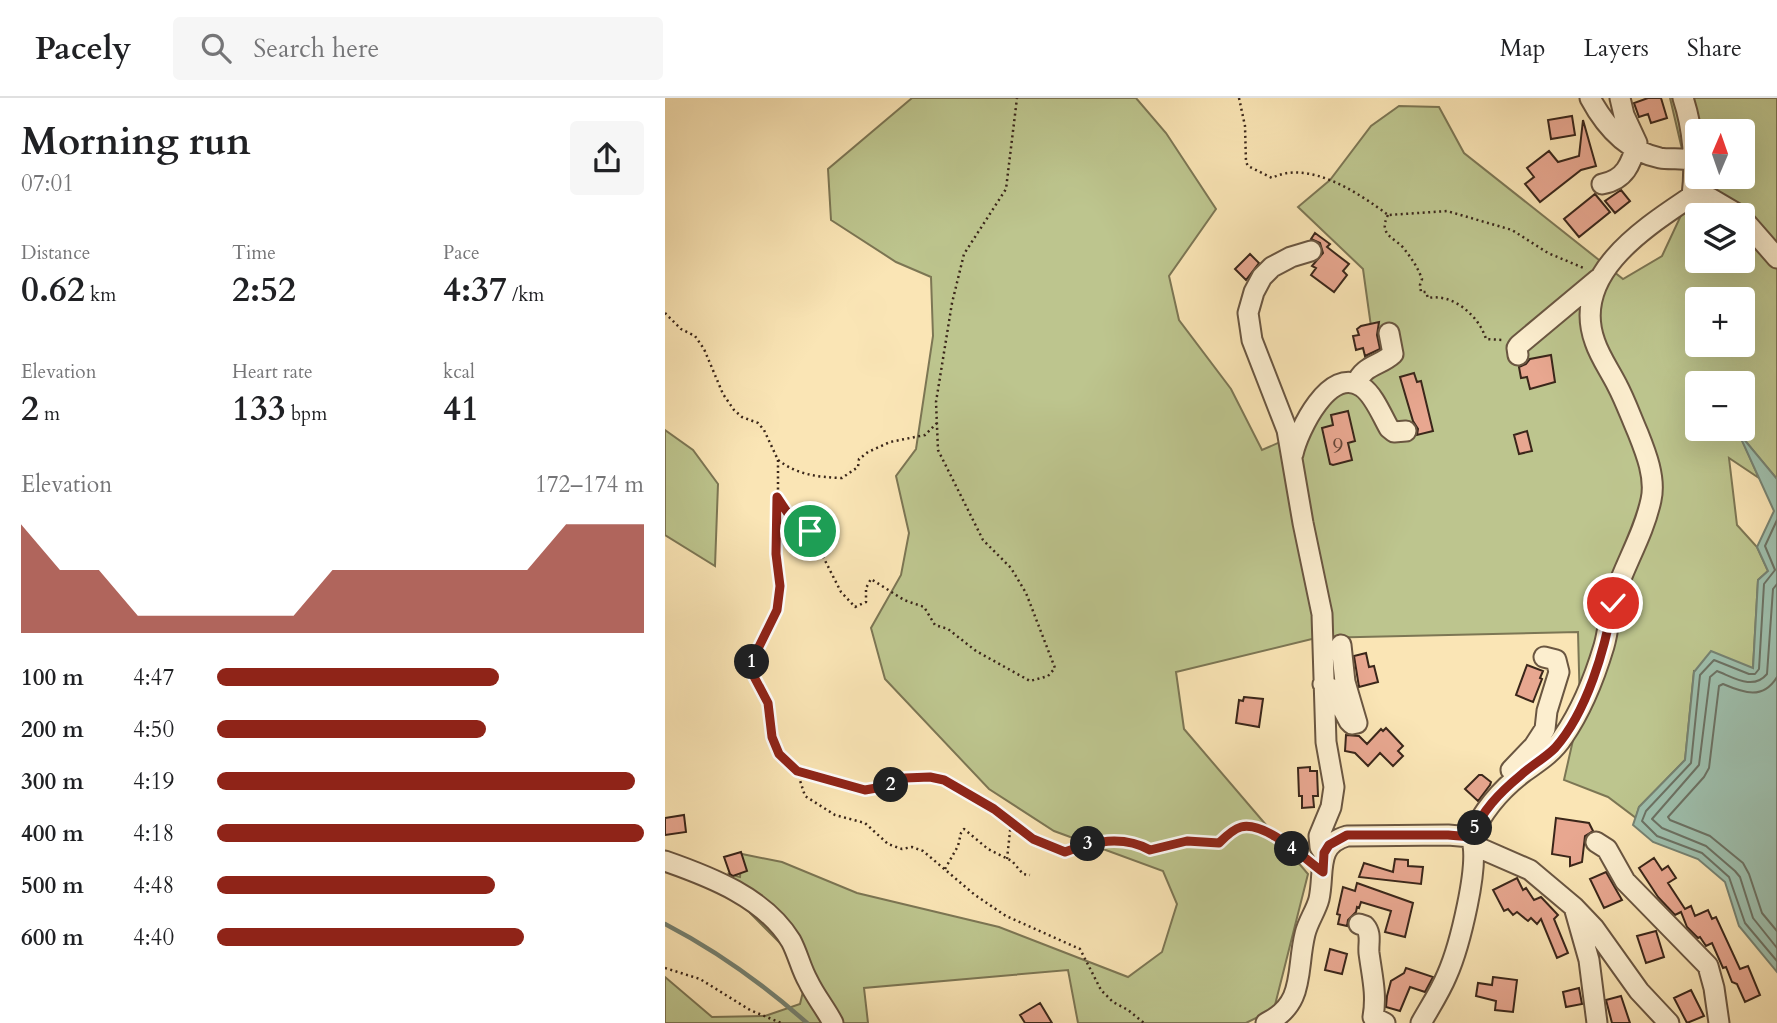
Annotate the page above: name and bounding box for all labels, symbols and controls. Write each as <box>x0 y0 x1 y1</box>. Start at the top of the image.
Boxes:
search box <box>173 17 663 80</box>
text: Pacely <box>35 26 131 71</box>
icon: search <box>197 29 235 67</box>
text: Search here <box>253 31 379 66</box>
text: Map <box>1500 32 1546 65</box>
text: Layers <box>1584 32 1649 65</box>
text: Share <box>1687 32 1742 65</box>
text: Morning run <box>21 116 251 168</box>
north arrow <box>1685 119 1755 189</box>
map controls <box>1685 119 1755 441</box>
button: share <box>570 121 644 195</box>
text: 07:01 <box>21 168 74 199</box>
button: layers <box>1685 203 1755 273</box>
text: Distance <box>21 240 90 266</box>
text: Time <box>232 240 276 266</box>
text: Pace <box>443 240 480 266</box>
text: 0.62 <box>21 266 85 314</box>
text: 2:52 <box>232 266 296 314</box>
text: 4:37 <box>443 266 507 314</box>
text: km <box>85 282 116 308</box>
text: /km <box>507 282 544 308</box>
button: + <box>1685 287 1755 357</box>
text: Elevation <box>21 359 96 385</box>
text: Heart rate <box>232 359 313 385</box>
text: kcal <box>443 359 475 385</box>
button: − <box>1685 371 1755 441</box>
text: 2 <box>21 385 39 433</box>
text: 133 <box>232 385 286 433</box>
text: 41 <box>443 385 479 433</box>
text: m <box>39 401 60 427</box>
text: bpm <box>286 401 327 427</box>
house number: 9 <box>1333 432 1344 461</box>
text: Elevation <box>21 469 112 500</box>
text: 172–174 m <box>535 469 644 500</box>
pin <box>780 501 840 561</box>
icon: arrive <box>791 512 829 550</box>
pin <box>1583 573 1643 633</box>
icon: check <box>1594 584 1632 622</box>
pin: 1 <box>735 644 769 680</box>
text: 1 <box>747 648 756 674</box>
text: 100 m <box>21 662 84 693</box>
text: 4:47 <box>133 662 174 693</box>
text: 200 m <box>21 714 84 745</box>
text: 4:50 <box>133 714 174 745</box>
text: 300 m <box>21 766 84 797</box>
text: 4:19 <box>133 766 174 797</box>
pin: 2 <box>873 768 909 802</box>
text: 2 <box>886 771 895 797</box>
pin: 5 <box>1457 810 1493 846</box>
text: 5 <box>1470 814 1479 840</box>
text: 400 m <box>21 818 84 849</box>
text: 4:18 <box>133 818 174 849</box>
pin: 3 <box>1071 826 1105 862</box>
text: 3 <box>1083 830 1092 856</box>
pin: 4 <box>1275 832 1309 866</box>
text: 4 <box>1287 835 1296 861</box>
text: 500 m <box>21 870 84 901</box>
text: 4:48 <box>133 870 174 901</box>
text: 600 m <box>21 922 84 953</box>
text: 4:40 <box>133 922 174 953</box>

